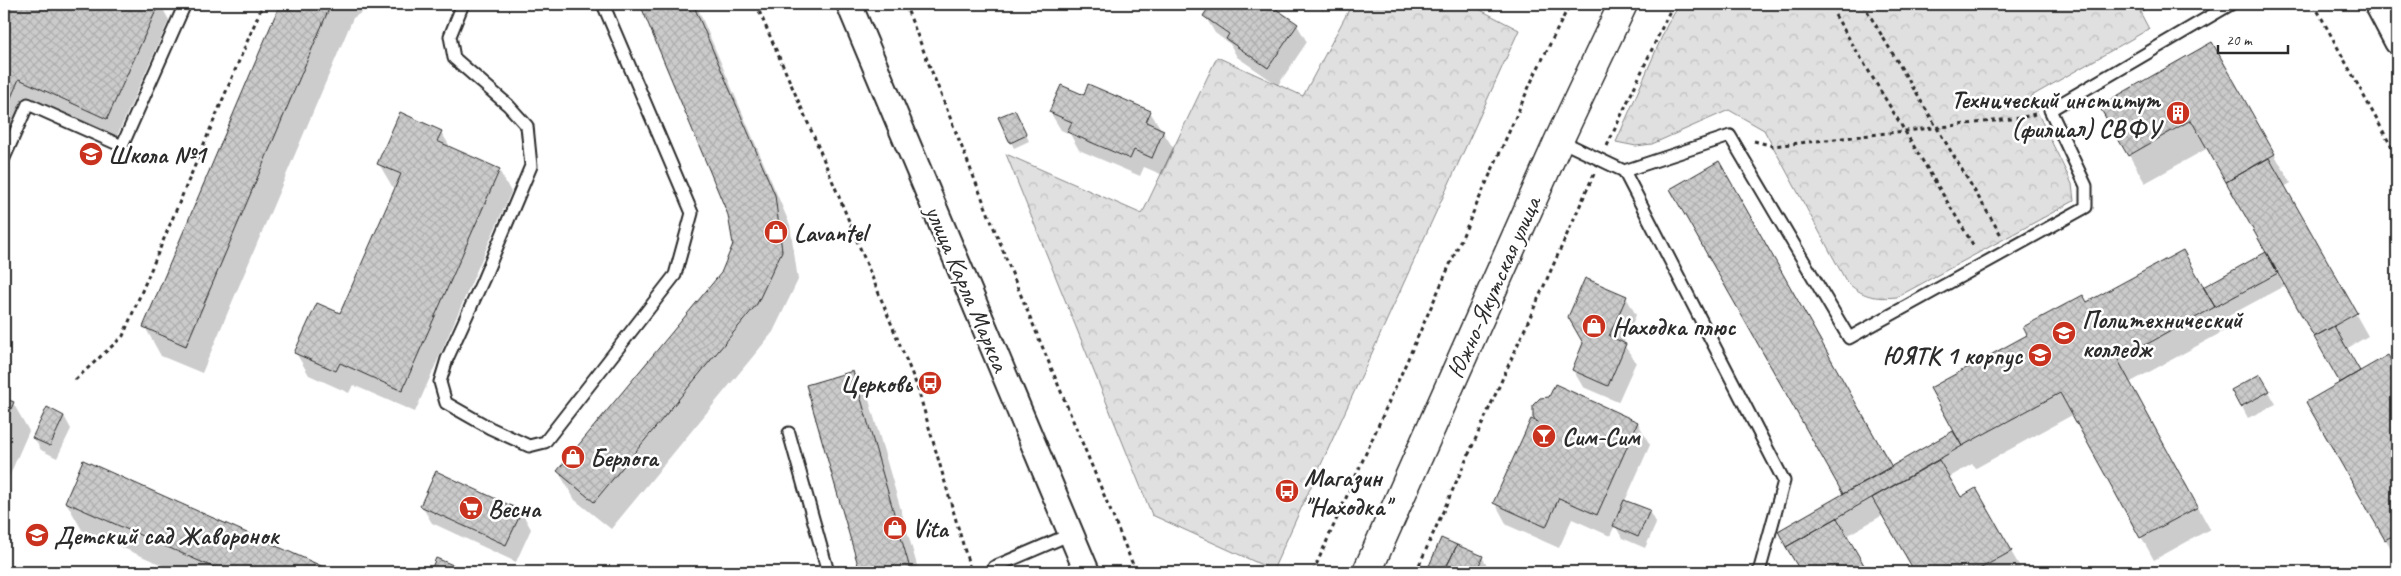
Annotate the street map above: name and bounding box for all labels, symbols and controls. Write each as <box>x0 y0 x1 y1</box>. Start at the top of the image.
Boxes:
scale bar <box>2218 22 2288 54</box>
text: 20 m <box>2226 31 2253 50</box>
place label: Технический институт (филиал) СВФУ <box>1951 84 2164 145</box>
building icon: Технический институт (филиал) СВФУ <box>2165 100 2191 126</box>
place label: Школа №1 <box>108 139 208 171</box>
school or university icon: Школа №1 <box>78 141 104 167</box>
street label: Южно-Якутская улица <box>1440 189 1549 383</box>
street label: улица Карла Маркса <box>917 199 1017 378</box>
place label: Lavantel <box>794 217 871 249</box>
shop icon: Lavantel <box>763 219 789 245</box>
place label: Политехнический колледж <box>2082 304 2245 365</box>
place label: Находка плюс <box>1612 311 1736 343</box>
shop icon: Находка плюс <box>1581 313 1607 339</box>
school or university icon: Политехнический колледж <box>2051 320 2077 346</box>
place label: ЮЯТК 1 корпус <box>1883 340 2024 372</box>
school or university icon: ЮЯТК 1 корпус <box>2027 342 2053 368</box>
place label: Церковь <box>840 368 913 400</box>
bus stop icon: Церковь <box>917 370 943 396</box>
place label: Сим-Сим <box>1562 421 1641 453</box>
bar icon: Сим-Сим <box>1531 423 1557 449</box>
place label: Берлога <box>590 442 660 474</box>
shop icon: Берлога <box>560 444 586 470</box>
place label: Магазин "Находка" <box>1304 462 1395 523</box>
bus stop icon: Магазин "Находка" <box>1274 478 1300 504</box>
place label: Весна <box>488 493 543 525</box>
supermarket icon: Весна <box>458 495 484 521</box>
place label: Vita <box>912 513 949 545</box>
shop icon: Vita <box>882 515 908 541</box>
place label: Детский сад Жаворонок <box>54 520 280 552</box>
school or university icon: Детский сад Жаворонок <box>24 522 50 548</box>

